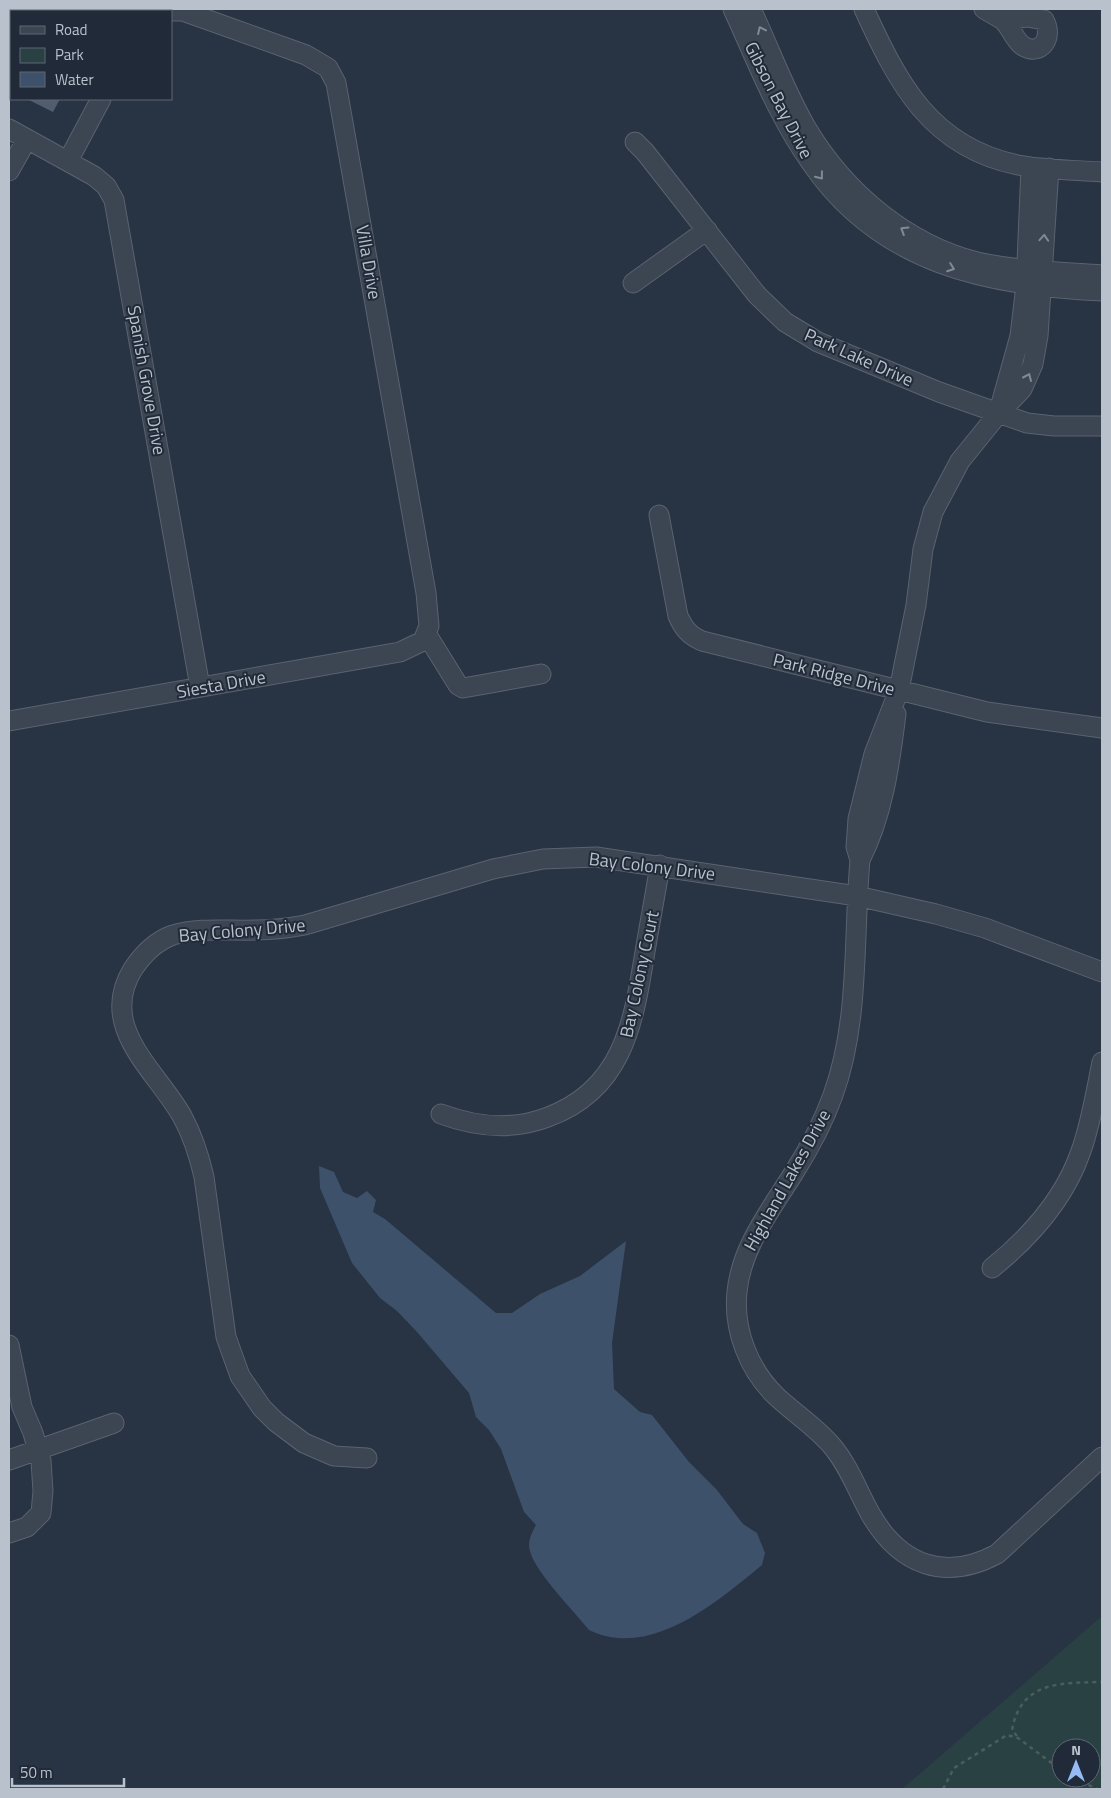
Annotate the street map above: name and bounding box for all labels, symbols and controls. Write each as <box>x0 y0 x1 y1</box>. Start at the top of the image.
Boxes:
legend <box>10 10 172 100</box>
text: Road <box>55 18 87 41</box>
one-way arrow <box>757 26 767 35</box>
street label: Gibson Bay Drive <box>738 37 820 163</box>
text: Park <box>55 43 84 66</box>
text: Water <box>55 68 94 91</box>
one-way arrow <box>814 170 823 179</box>
street label: Villa Drive <box>349 223 389 301</box>
one-way arrow <box>900 226 909 236</box>
one-way arrow <box>1039 234 1050 242</box>
one-way arrow <box>946 262 954 272</box>
street label: Spanish Grove Drive <box>121 303 173 457</box>
street label: Park Lake Drive <box>800 321 918 393</box>
one-way arrow <box>1021 373 1032 382</box>
street label: Park Ridge Drive <box>770 646 898 702</box>
street label: Siesta Drive <box>174 663 268 705</box>
street label: Bay Colony Drive <box>587 845 717 887</box>
street label: Bay Colony Court <box>612 908 666 1040</box>
street label: Bay Colony Drive <box>178 911 306 949</box>
street label: Highland Lakes Drive <box>737 1104 837 1256</box>
north arrow <box>1051 1738 1101 1788</box>
text: N <box>1071 1739 1081 1760</box>
scale bar <box>12 1756 125 1788</box>
text: 50 m <box>20 1761 53 1784</box>

